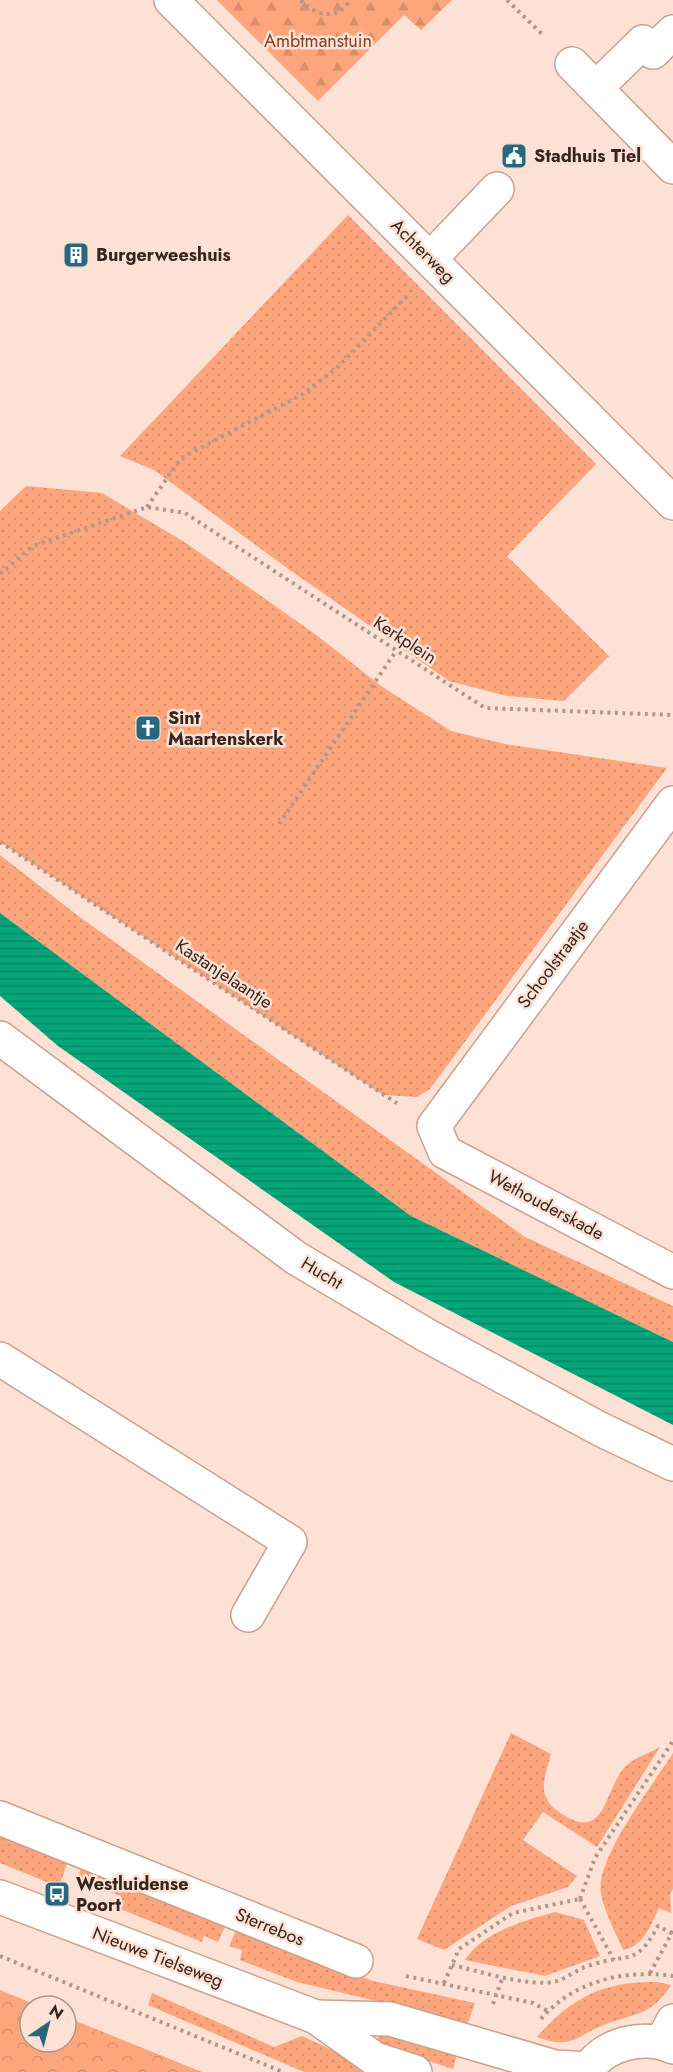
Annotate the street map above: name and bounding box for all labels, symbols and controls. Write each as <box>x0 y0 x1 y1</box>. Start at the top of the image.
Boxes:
park label: Ambtmanstuin <box>264 28 372 54</box>
public building icon: Stadhuis Tiel <box>499 141 529 171</box>
place label: Stadhuis Tiel <box>534 143 641 169</box>
street label: Achterweg <box>385 213 461 289</box>
building icon: Burgerweeshuis <box>61 240 91 270</box>
place label: Burgerweeshuis <box>96 242 231 268</box>
street label: Kerkplein <box>368 610 442 670</box>
place label: Sint Maartenskerk <box>168 705 284 752</box>
church icon: Sint Maartenskerk <box>133 713 163 743</box>
street label: Schoolstraatje <box>511 914 595 1014</box>
street label: Kastanjelaantje <box>170 933 278 1015</box>
street label: Wethouderskade <box>483 1164 609 1246</box>
street label: Hucht <box>296 1250 348 1296</box>
place label: Westluidense Poort <box>76 1871 188 1918</box>
bus stop icon: Westluidense Poort <box>42 1879 72 1909</box>
street label: Sterrebos <box>232 1901 308 1953</box>
street label: Nieuwe Tielseweg <box>89 1920 227 1994</box>
north arrow <box>18 1994 78 2054</box>
text: N <box>45 1999 68 2025</box>

